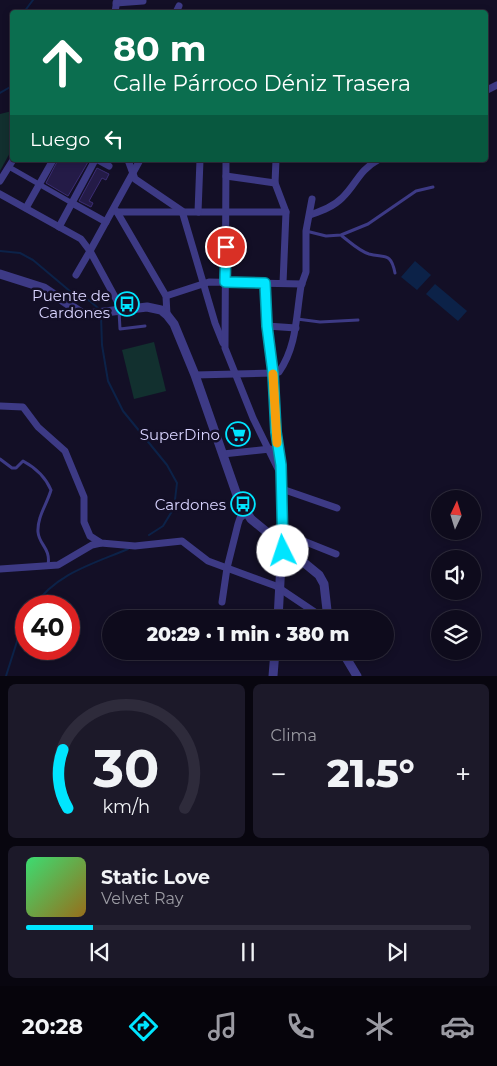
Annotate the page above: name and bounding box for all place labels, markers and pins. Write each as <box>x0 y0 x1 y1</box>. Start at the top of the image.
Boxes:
pin <box>205 226 247 268</box>
place label: Puente de Cardones <box>32 286 110 322</box>
bus stop icon: Puente de Cardones <box>114 291 140 317</box>
supermarket icon: SuperDino <box>225 421 251 447</box>
place label: SuperDino <box>140 425 220 444</box>
bus stop icon: Cardones <box>230 491 256 517</box>
place label: Cardones <box>155 495 226 514</box>

